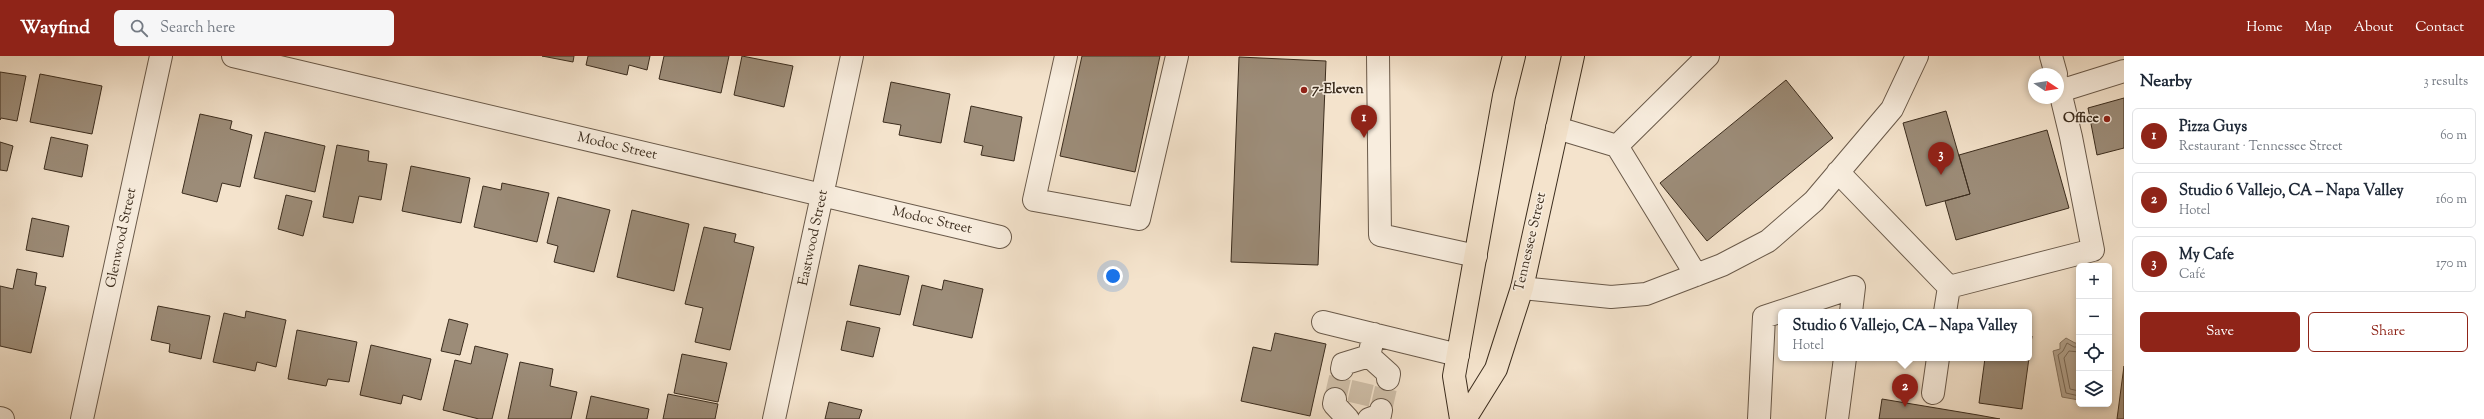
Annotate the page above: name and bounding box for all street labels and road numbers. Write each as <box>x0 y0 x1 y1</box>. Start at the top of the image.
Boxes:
street label: Modoc Street <box>575 128 659 166</box>
street label: Glenwood Street <box>102 186 142 290</box>
street label: Eastwood Street <box>794 188 834 288</box>
street label: Tennessee Street <box>1510 190 1552 294</box>
street label: Modoc Street <box>890 202 974 240</box>

